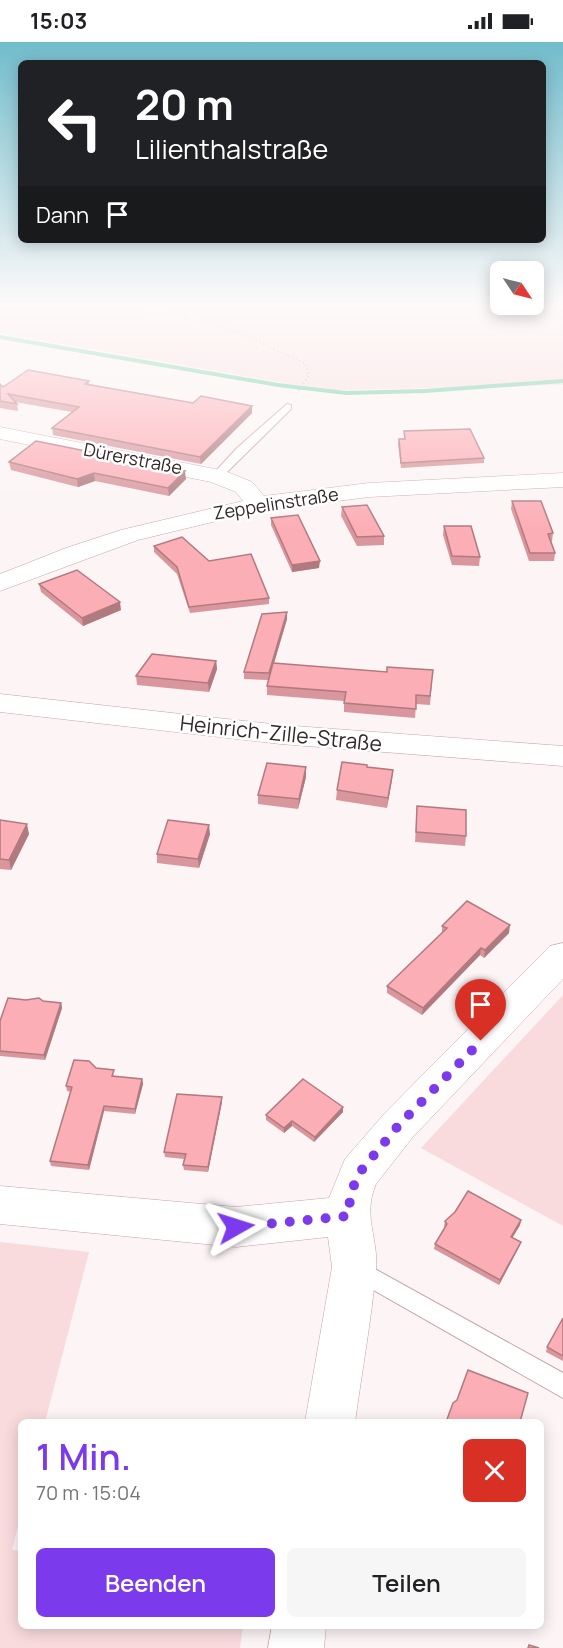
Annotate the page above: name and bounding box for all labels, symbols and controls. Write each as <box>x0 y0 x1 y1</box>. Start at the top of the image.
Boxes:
text: 15:03 <box>30 6 87 36</box>
text: 20 m <box>135 75 234 133</box>
icon: left <box>36 84 114 162</box>
text: Lilienthalstraße <box>135 130 328 167</box>
icon: arrive <box>101 198 134 231</box>
text: Dann <box>36 200 89 230</box>
north arrow <box>490 261 544 315</box>
map controls <box>490 261 544 315</box>
street label: Dürerstraße <box>82 437 184 479</box>
street label: Zeppelinstraße <box>212 481 340 525</box>
street label: Heinrich-Zille-Straße <box>179 708 384 758</box>
pin <box>455 979 506 1041</box>
icon: arrive <box>464 988 497 1021</box>
position arrow <box>204 1195 268 1259</box>
text: 1 Min. <box>36 1432 131 1481</box>
button: close <box>463 1439 526 1502</box>
text: 70 m · 15:04 <box>36 1479 141 1506</box>
button: Beenden <box>36 1548 275 1617</box>
button: Teilen <box>287 1548 526 1617</box>

